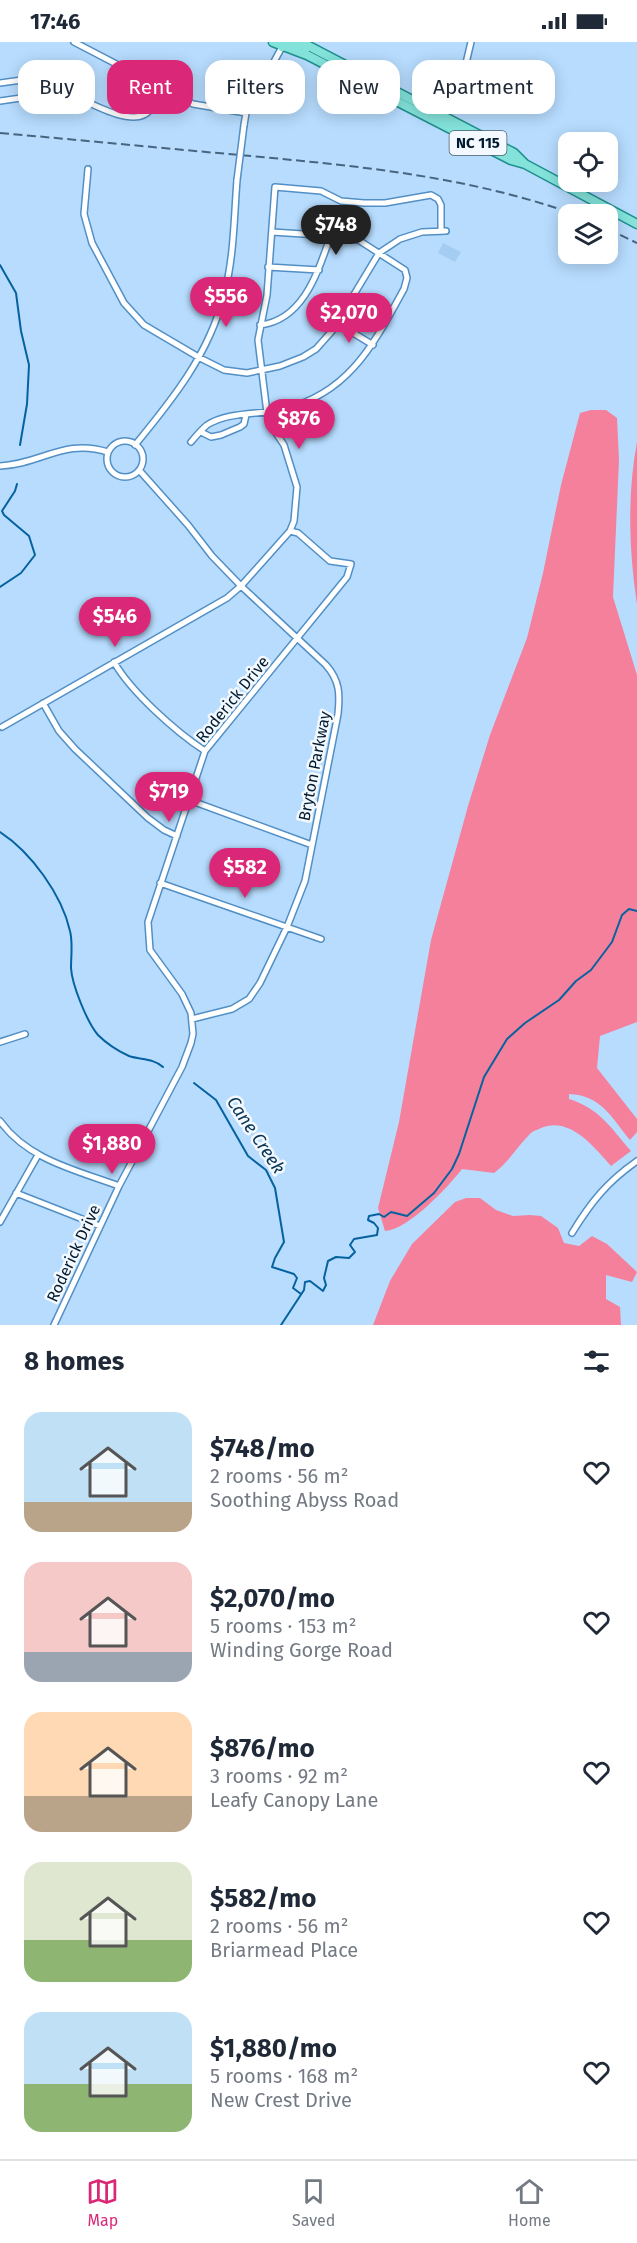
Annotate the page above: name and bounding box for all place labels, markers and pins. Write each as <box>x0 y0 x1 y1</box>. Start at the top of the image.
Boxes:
pin: $748 <box>300 205 372 256</box>
pin: $556 <box>190 277 262 328</box>
pin: $2,070 <box>300 293 398 344</box>
pin: $876 <box>263 399 335 450</box>
pin: $546 <box>79 597 151 648</box>
pin: $719 <box>133 772 205 823</box>
pin: $582 <box>209 848 281 899</box>
pin: $1,880 <box>63 1124 161 1175</box>

